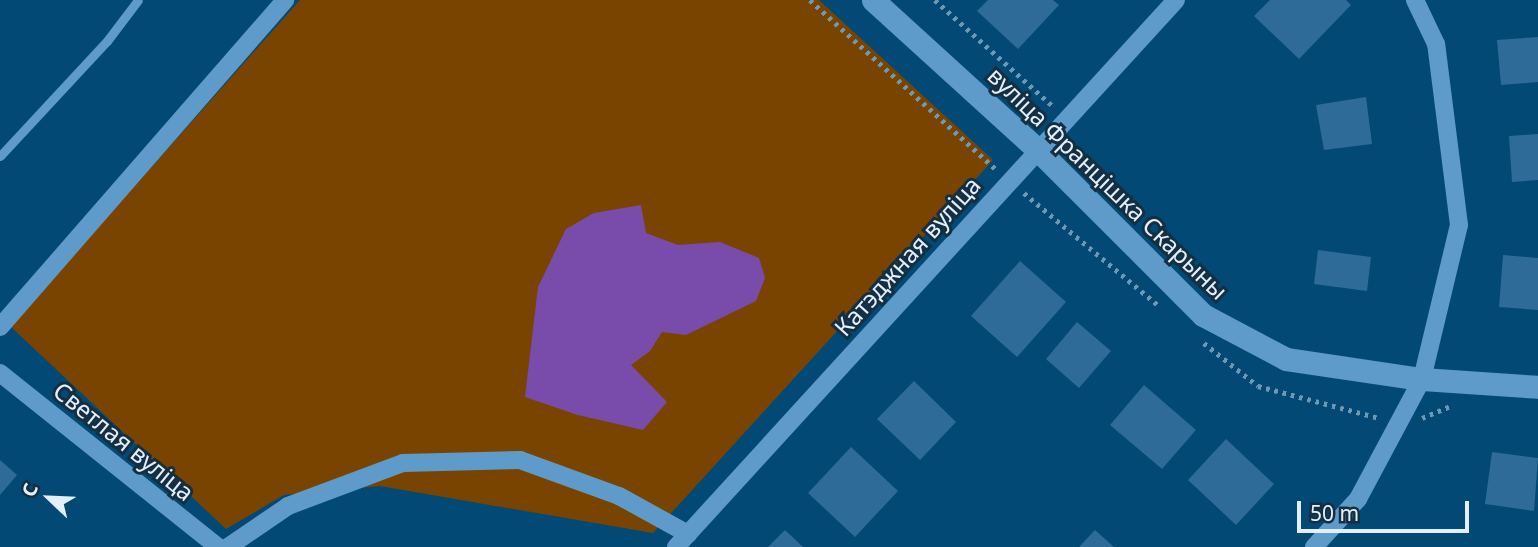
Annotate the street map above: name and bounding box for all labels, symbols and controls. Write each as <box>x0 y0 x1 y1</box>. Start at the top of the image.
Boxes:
street label: вуліца Францішка Скарыны <box>982 61 1234 305</box>
street label: Катэджная вуліца <box>828 170 986 342</box>
street label: Светлая вуліца <box>48 376 200 506</box>
north arrow <box>14 463 84 533</box>
text: С <box>15 479 44 501</box>
scale bar <box>1300 488 1472 532</box>
text: 50 m <box>1310 499 1359 527</box>

